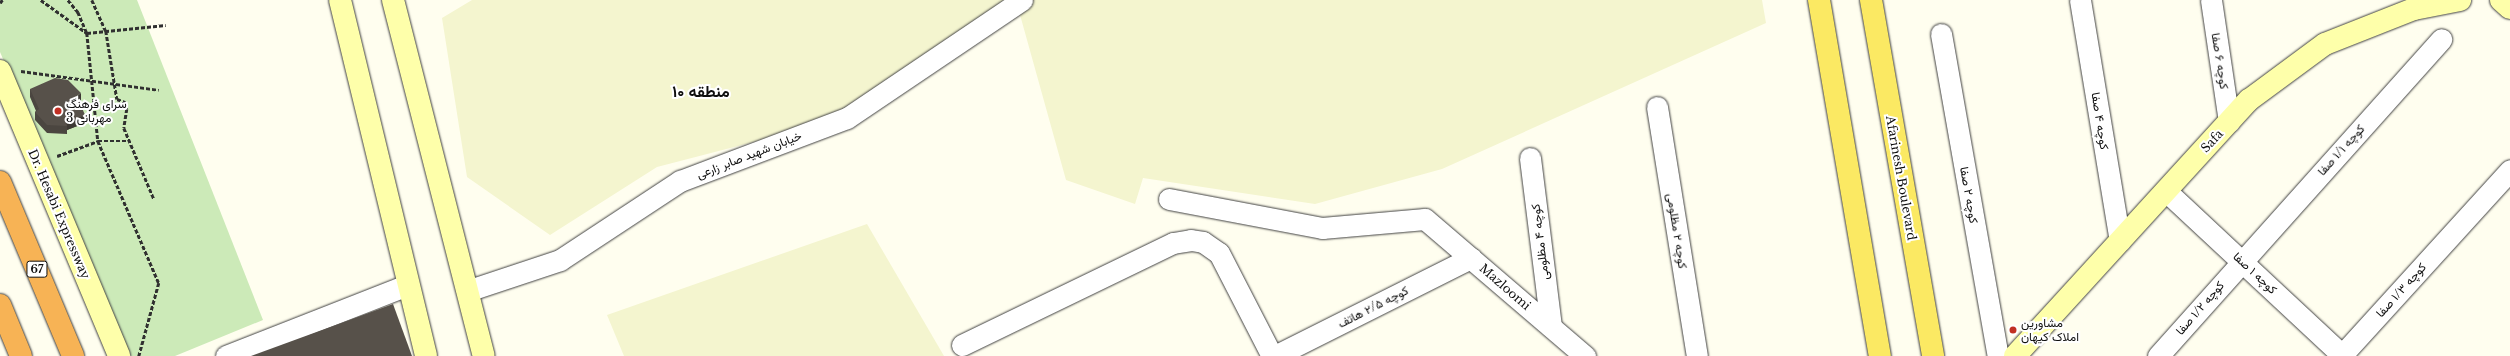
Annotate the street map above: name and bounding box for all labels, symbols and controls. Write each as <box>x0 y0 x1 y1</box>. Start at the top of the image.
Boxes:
street label: کوچه ۶ صفا <box>2208 32 2232 90</box>
district label: منطقه ۱۰ <box>672 81 730 101</box>
street label: کوچه ۴ صفا <box>2088 91 2112 151</box>
place label: سرای فرهنگ مهربانی 3 <box>66 97 127 125</box>
marker: سرای فرهنگ مهربانی 3 <box>53 106 63 116</box>
street label: Afarinesh Boulevard <box>1883 115 1919 241</box>
street label: کوچه ۱/۱ صفا <box>2314 122 2368 178</box>
street label: Safa <box>2198 127 2226 155</box>
street label: خیابان شهید صابر زارعی <box>694 128 804 182</box>
street label: Dr. Hesabi Expressway <box>25 147 93 281</box>
street label: کوچه ۲ صفا <box>1957 166 1981 224</box>
street label: کوچه ۲ مظلومی <box>1664 192 1690 270</box>
street label: کوچه ۴ مظلومی <box>1528 203 1552 281</box>
street label: کوچه ۱ صفا <box>2230 249 2280 297</box>
road number: 67 <box>26 260 48 278</box>
street label: کوچه ۱/۳ صفا <box>2373 260 2429 320</box>
street label: Mazloomi <box>1477 261 1533 313</box>
street label: کوچه ۱/۲ صفا <box>2173 278 2227 338</box>
street label: کوچه ۲/۵ هاتف <box>1335 283 1411 331</box>
place label: مشاورین املاک کیهان <box>2021 316 2079 344</box>
marker: مشاورین املاک کیهان <box>2008 325 2018 335</box>

